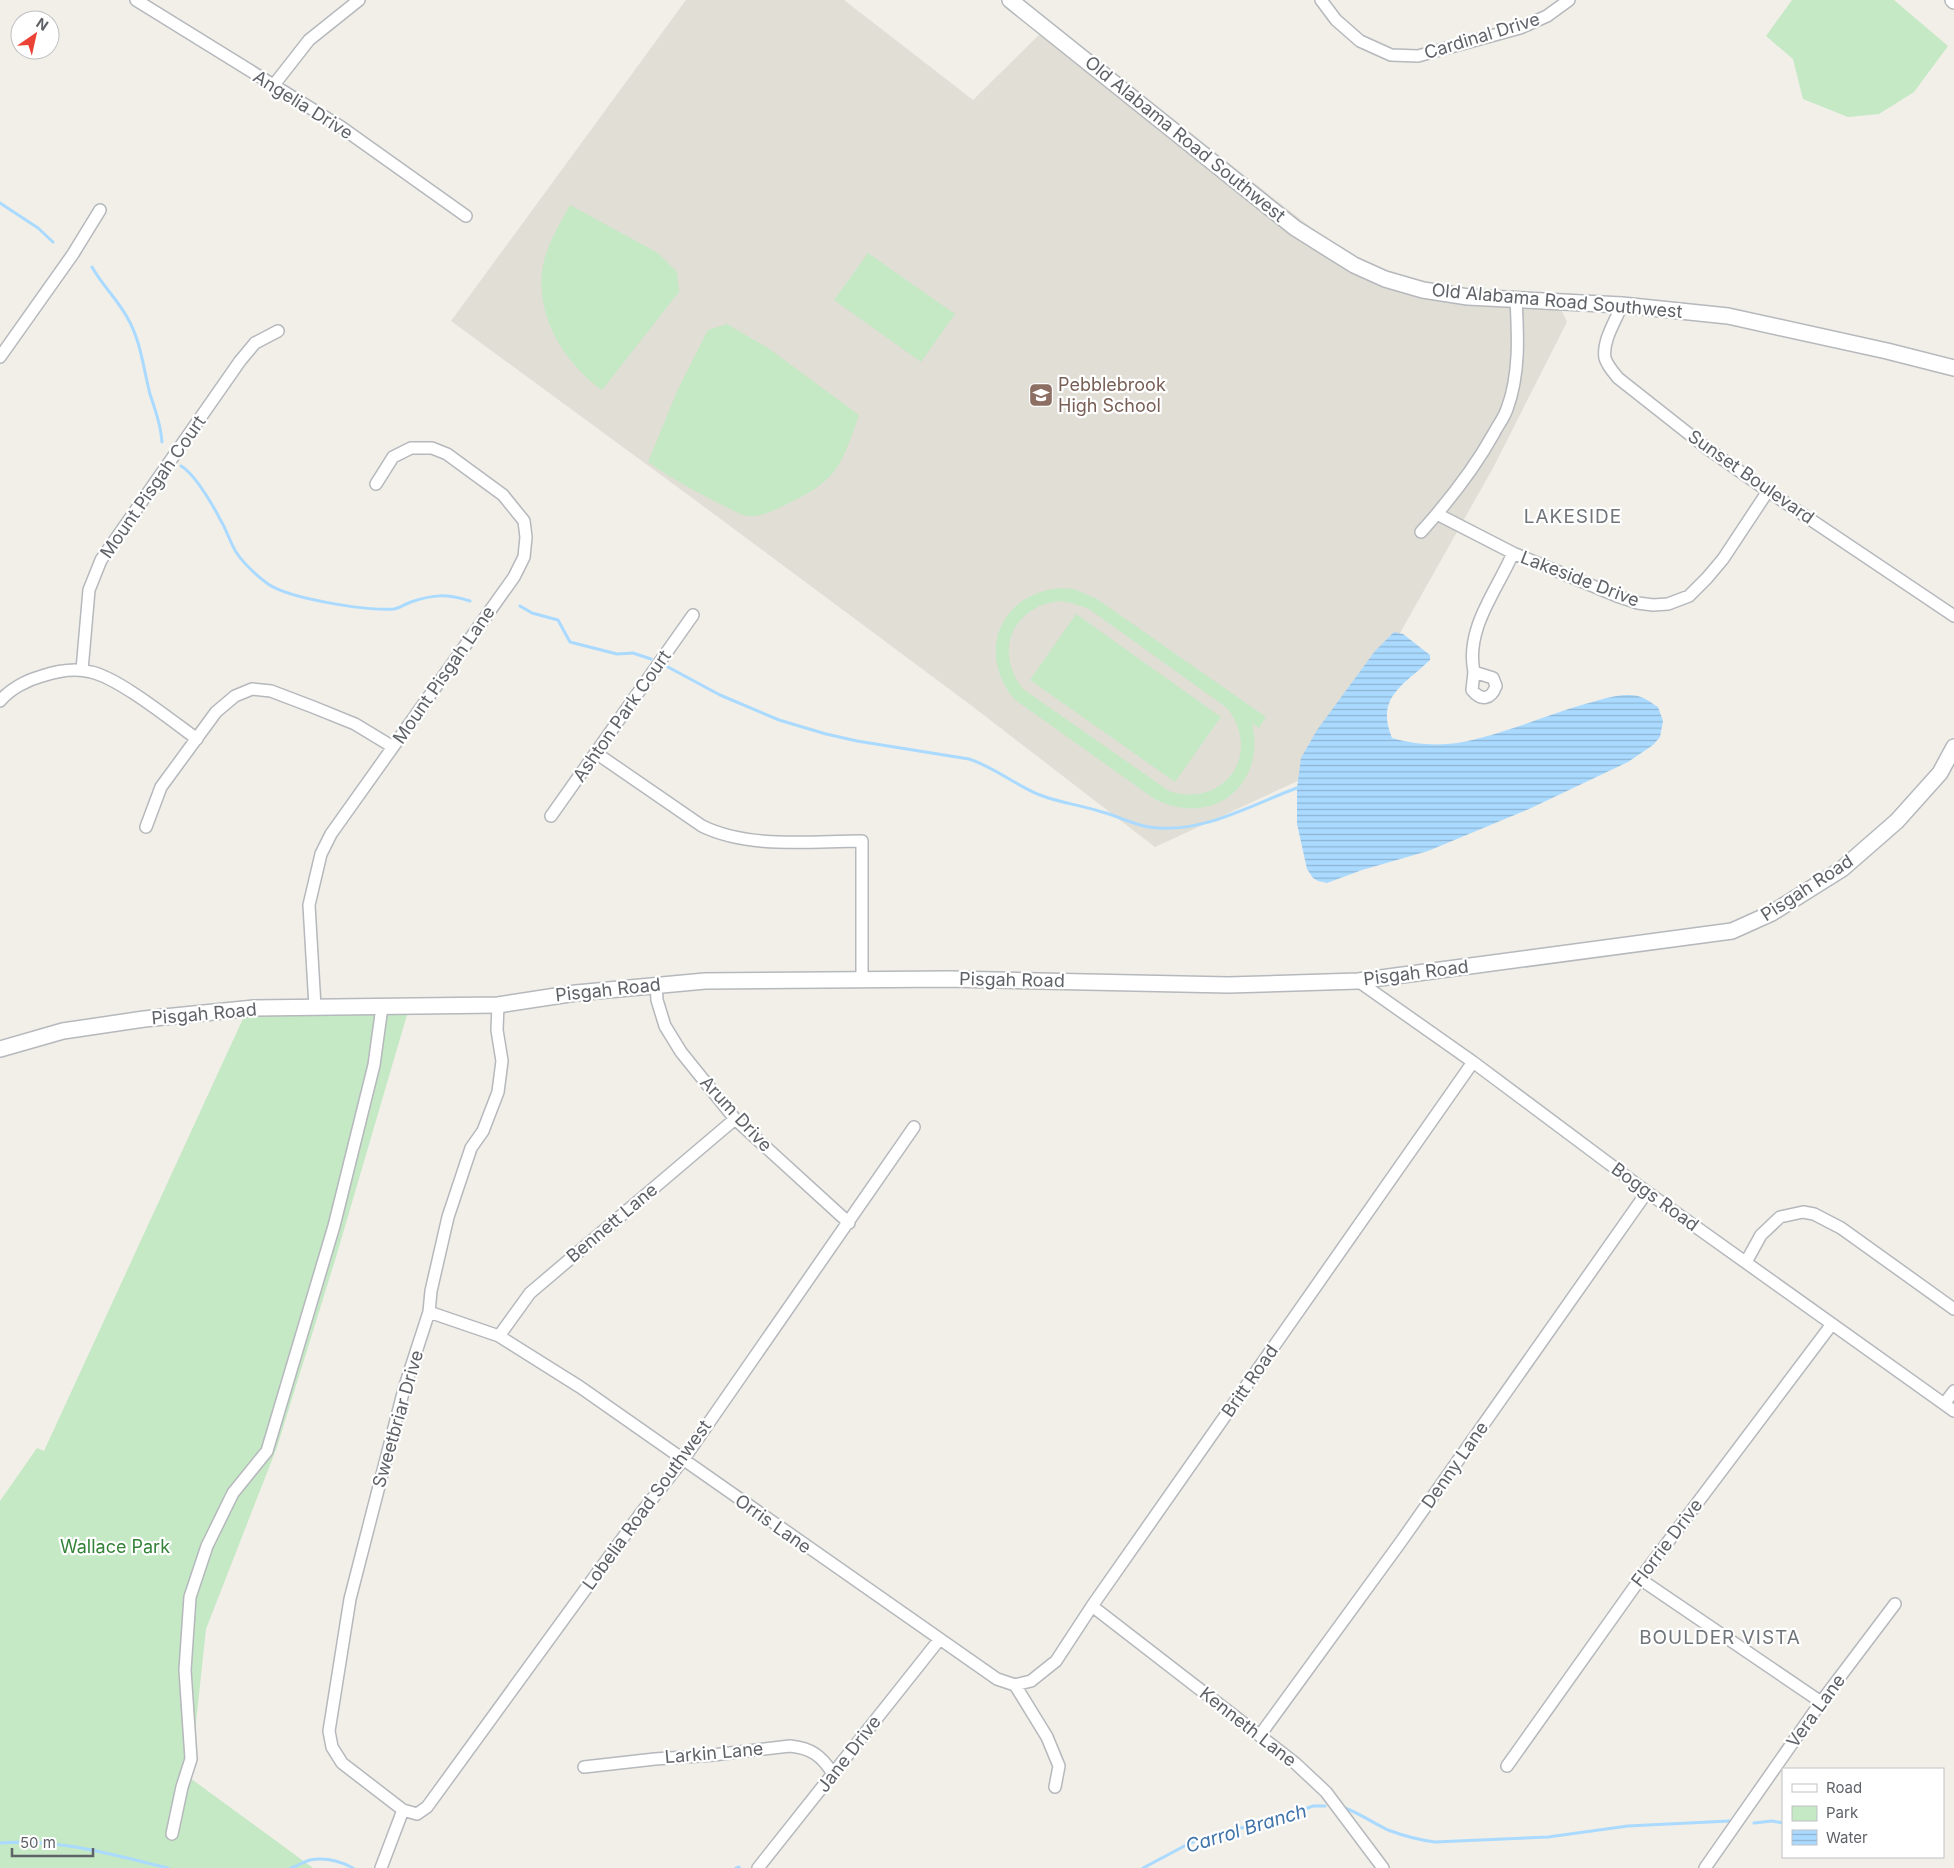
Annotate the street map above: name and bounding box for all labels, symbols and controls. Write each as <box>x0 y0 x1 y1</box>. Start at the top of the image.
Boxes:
street label: Cardinal Drive <box>1421 8 1542 63</box>
north arrow <box>10 10 60 60</box>
text: N <box>33 14 52 34</box>
street label: Old Alabama Road Southwest <box>1081 51 1290 226</box>
street label: Angelia Drive <box>250 66 357 143</box>
street label: Old Alabama Road Southwest <box>1431 279 1683 322</box>
place label: Pebblebrook High School <box>1058 374 1166 416</box>
school or university icon: Pebblebrook High School <box>1028 382 1054 408</box>
street label: Mount Pisgah Court <box>96 411 210 562</box>
street label: Sunset Boulevard <box>1684 425 1818 528</box>
district label: LAKESIDE <box>1524 505 1622 528</box>
street label: Lakeside Drive <box>1518 546 1642 611</box>
street label: Mount Pisgah Lane <box>388 602 499 747</box>
street label: Ashton Park Court <box>568 646 675 786</box>
street label: Pisgah Road <box>1757 850 1857 925</box>
street label: Pisgah Road <box>1362 956 1470 989</box>
street label: Pisgah Road <box>959 968 1065 991</box>
street label: Pisgah Road <box>554 974 662 1005</box>
street label: Pisgah Road <box>150 998 257 1029</box>
street label: Arum Drive <box>696 1072 777 1156</box>
street label: Boggs Road <box>1608 1158 1703 1235</box>
street label: Bennett Lane <box>562 1179 661 1267</box>
street label: Britt Road <box>1217 1341 1282 1421</box>
street label: Sweetbriar Drive <box>368 1348 427 1490</box>
street label: Lobelia Road Southwest <box>578 1416 715 1594</box>
street label: Denny Lane <box>1417 1417 1492 1512</box>
street label: Orris Lane <box>731 1490 815 1557</box>
street label: Florrie Drive <box>1627 1495 1706 1591</box>
park label: Wallace Park <box>60 1536 170 1557</box>
district label: BOULDER VISTA <box>1639 1626 1801 1649</box>
street label: Vera Lane <box>1782 1670 1849 1751</box>
street label: Kenneth Lane <box>1196 1682 1301 1771</box>
street label: Jane Drive <box>812 1711 885 1796</box>
street label: Larkin Lane <box>664 1738 764 1767</box>
legend <box>1782 1768 1944 1858</box>
text: Road <box>1826 1778 1862 1797</box>
water label: Carrol Branch <box>1183 1799 1310 1858</box>
text: Park <box>1826 1803 1859 1822</box>
scale bar <box>12 1826 94 1858</box>
text: Water <box>1826 1828 1868 1847</box>
text: 50 m <box>20 1833 56 1852</box>

